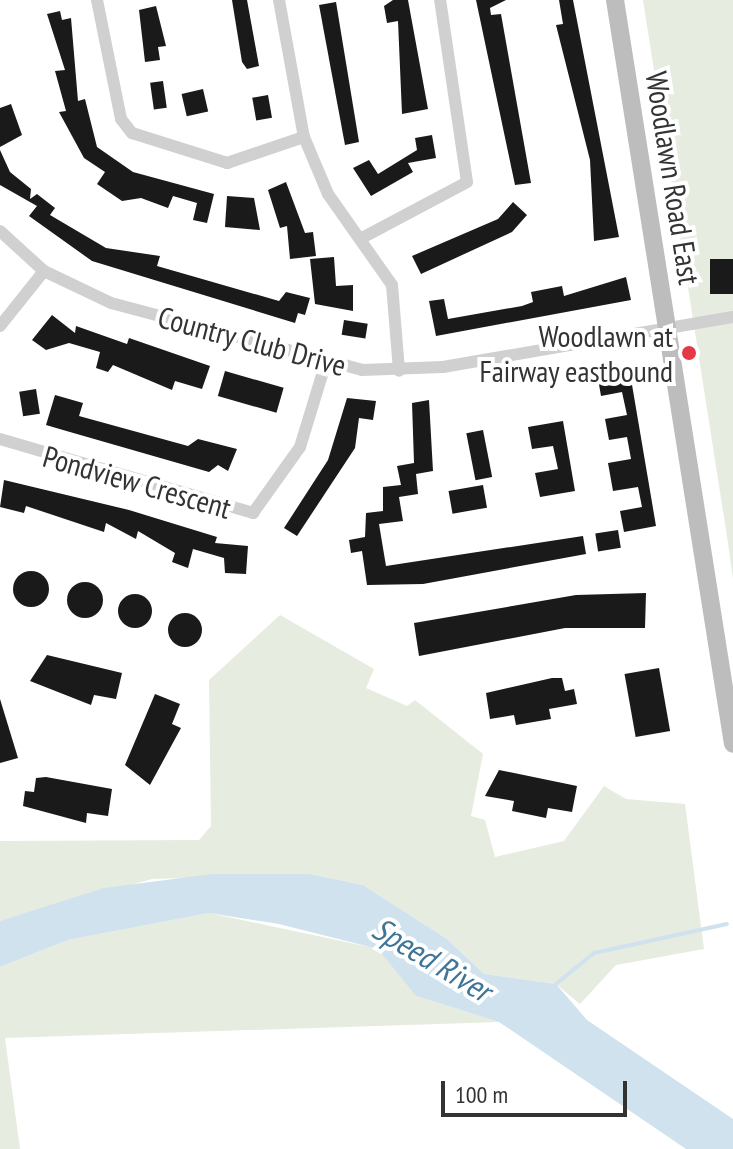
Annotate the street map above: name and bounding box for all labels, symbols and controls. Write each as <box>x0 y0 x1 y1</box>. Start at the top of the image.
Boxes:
street label: Woodlawn Road East <box>638 69 708 287</box>
street label: Country Club Drive <box>154 299 350 383</box>
place label: Woodlawn at Fairway eastbound <box>479 318 673 388</box>
marker: Woodlawn at Fairway eastbound <box>680 344 698 362</box>
street label: Pondview Crescent <box>39 438 235 526</box>
water label: Speed River <box>366 909 498 1009</box>
scale bar <box>445 1065 631 1115</box>
text: 100 m <box>455 1079 508 1110</box>

